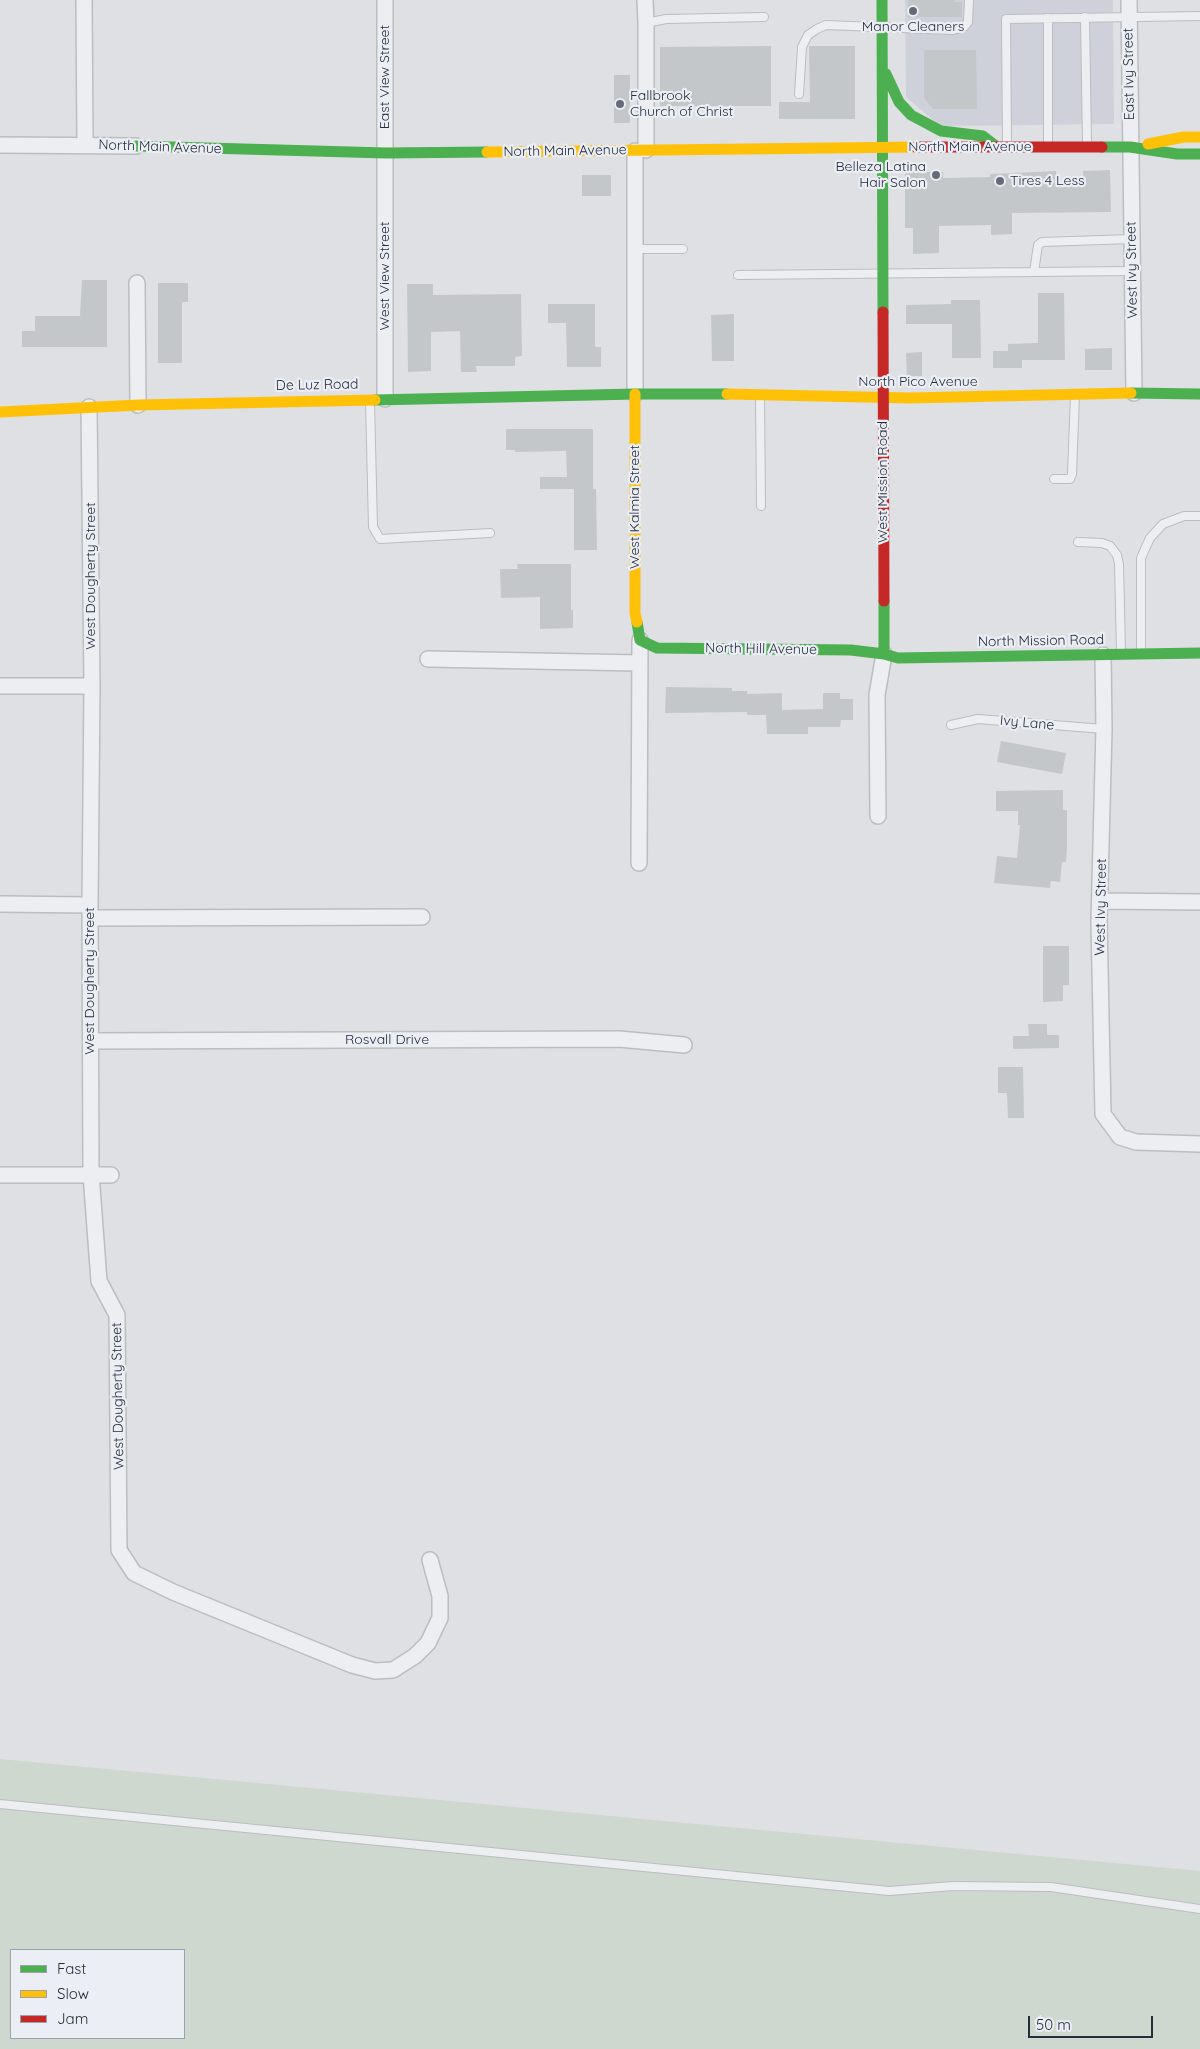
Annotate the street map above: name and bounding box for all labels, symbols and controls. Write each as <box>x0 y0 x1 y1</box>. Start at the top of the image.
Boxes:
marker: Manor Cleaners <box>907 5 919 17</box>
place label: Manor Cleaners <box>862 19 964 35</box>
street label: East View Street <box>377 25 393 129</box>
street label: East Ivy Street <box>1120 28 1138 120</box>
place label: Fallbrook Church of Christ <box>630 88 733 120</box>
marker: Fallbrook Church of Christ <box>614 98 626 110</box>
street label: North Main Avenue <box>98 136 222 158</box>
street label: North Main Avenue <box>908 139 1032 155</box>
street label: North Main Avenue <box>503 142 627 160</box>
place label: Belleza Latina Hair Salon <box>836 159 926 192</box>
marker: Belleza Latina Hair Salon <box>930 169 942 181</box>
place label: Tires 4 Less <box>1010 173 1085 189</box>
marker: Tires 4 Less <box>994 175 1006 187</box>
street label: West View Street <box>377 221 393 331</box>
street label: West Ivy Street <box>1123 221 1141 319</box>
street label: North Pico Avenue <box>858 374 978 390</box>
street label: De Luz Road <box>276 376 358 394</box>
street label: West Mission Road <box>875 421 891 543</box>
street label: West Kalmia Street <box>627 445 643 569</box>
street label: West Dougherty Street <box>83 502 99 650</box>
street label: North Mission Road <box>978 631 1104 651</box>
street label: North Hill Avenue <box>705 640 817 658</box>
street label: Ivy Lane <box>999 712 1055 734</box>
street label: West Ivy Street <box>1092 858 1110 956</box>
street label: West Dougherty Street <box>82 907 98 1055</box>
street label: Rosvall Drive <box>345 1032 429 1048</box>
street label: West Dougherty Street <box>108 1322 128 1470</box>
legend <box>10 1949 185 2039</box>
text: Fast <box>57 1959 86 1978</box>
text: Slow <box>57 1984 89 2003</box>
scale bar <box>1030 2006 1155 2038</box>
text: Jam <box>57 2009 88 2028</box>
text: 50 m <box>1036 2015 1071 2034</box>

